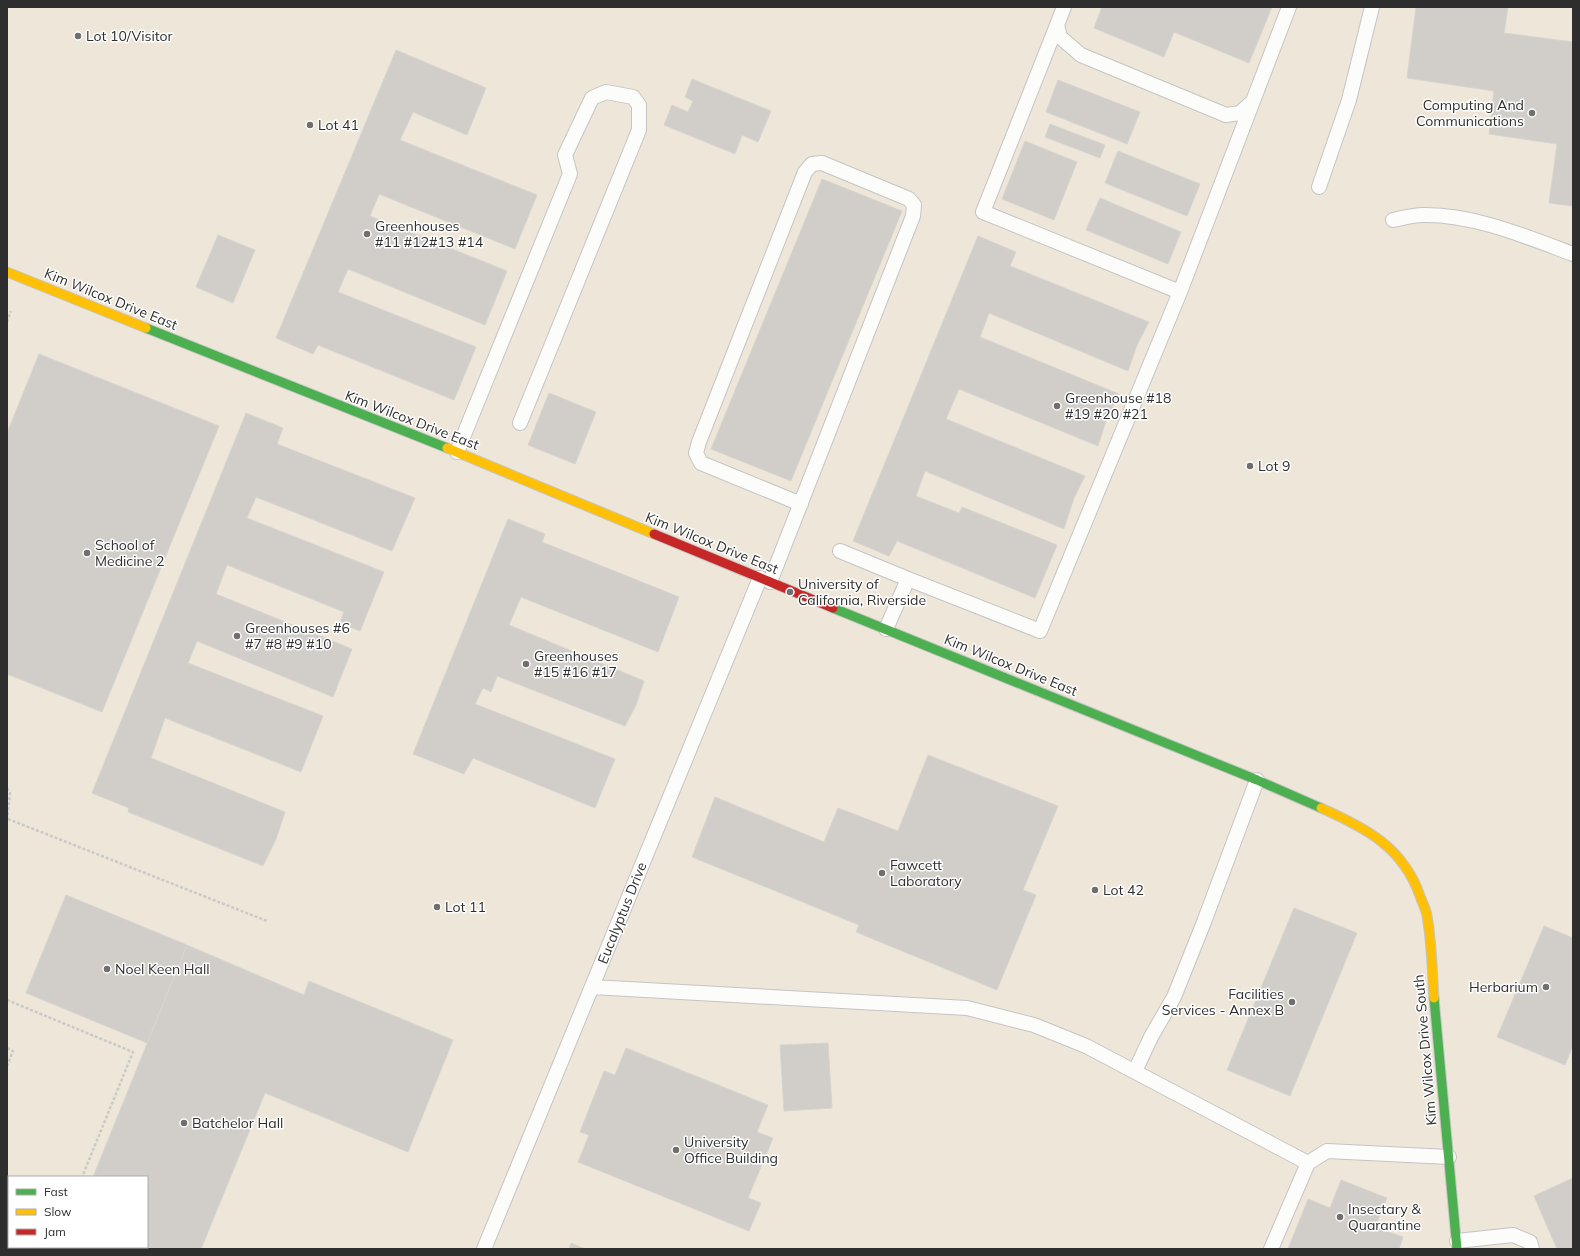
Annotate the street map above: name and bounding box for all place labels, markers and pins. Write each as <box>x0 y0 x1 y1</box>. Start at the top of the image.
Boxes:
place label: Lot 10/Visitor <box>86 27 174 45</box>
marker: Lot 10/Visitor <box>73 31 83 41</box>
place label: Computing And Communications <box>1416 96 1524 130</box>
marker: Computing And Communications <box>1527 108 1537 118</box>
place label: Lot 41 <box>318 116 359 134</box>
marker: Lot 41 <box>305 120 315 130</box>
place label: Greenhouses #11 #12#13 #14 <box>375 217 484 251</box>
marker: Greenhouses #11 #12#13 #14 <box>362 229 372 239</box>
place label: Greenhouse #18 #19 #20 #21 <box>1065 389 1171 423</box>
marker: Greenhouse #18 #19 #20 #21 <box>1052 401 1062 411</box>
place label: Lot 9 <box>1258 457 1290 475</box>
marker: Lot 9 <box>1245 461 1255 471</box>
place label: School of Medicine 2 <box>95 536 165 570</box>
marker: School of Medicine 2 <box>82 548 92 558</box>
place label: University of California, Riverside <box>798 575 926 609</box>
marker: University of California, Riverside <box>785 587 795 597</box>
place label: Greenhouses #6 #7 #8 #9 #10 <box>245 619 350 653</box>
marker: Greenhouses #6 #7 #8 #9 #10 <box>232 631 242 641</box>
place label: Greenhouses #15 #16 #17 <box>534 647 618 681</box>
marker: Greenhouses #15 #16 #17 <box>521 659 531 669</box>
place label: Fawcett Laboratory <box>890 856 962 890</box>
marker: Fawcett Laboratory <box>877 868 887 878</box>
place label: Lot 42 <box>1103 881 1144 899</box>
marker: Lot 42 <box>1090 885 1100 895</box>
place label: Lot 11 <box>445 898 486 916</box>
marker: Lot 11 <box>432 902 442 912</box>
place label: Noel Keen Hall <box>115 960 210 978</box>
marker: Noel Keen Hall <box>102 964 112 974</box>
place label: Herbarium <box>1469 978 1538 996</box>
marker: Herbarium <box>1541 982 1551 992</box>
place label: Facilities Services - Annex B <box>1162 985 1284 1019</box>
marker: Facilities Services - Annex B <box>1287 997 1297 1007</box>
place label: Batchelor Hall <box>192 1114 283 1132</box>
marker: Batchelor Hall <box>179 1118 189 1128</box>
place label: University Office Building <box>684 1133 778 1167</box>
marker: University Office Building <box>671 1145 681 1155</box>
place label: Insectary & Quarantine <box>1348 1200 1421 1234</box>
marker: Insectary & Quarantine <box>1335 1212 1345 1222</box>

